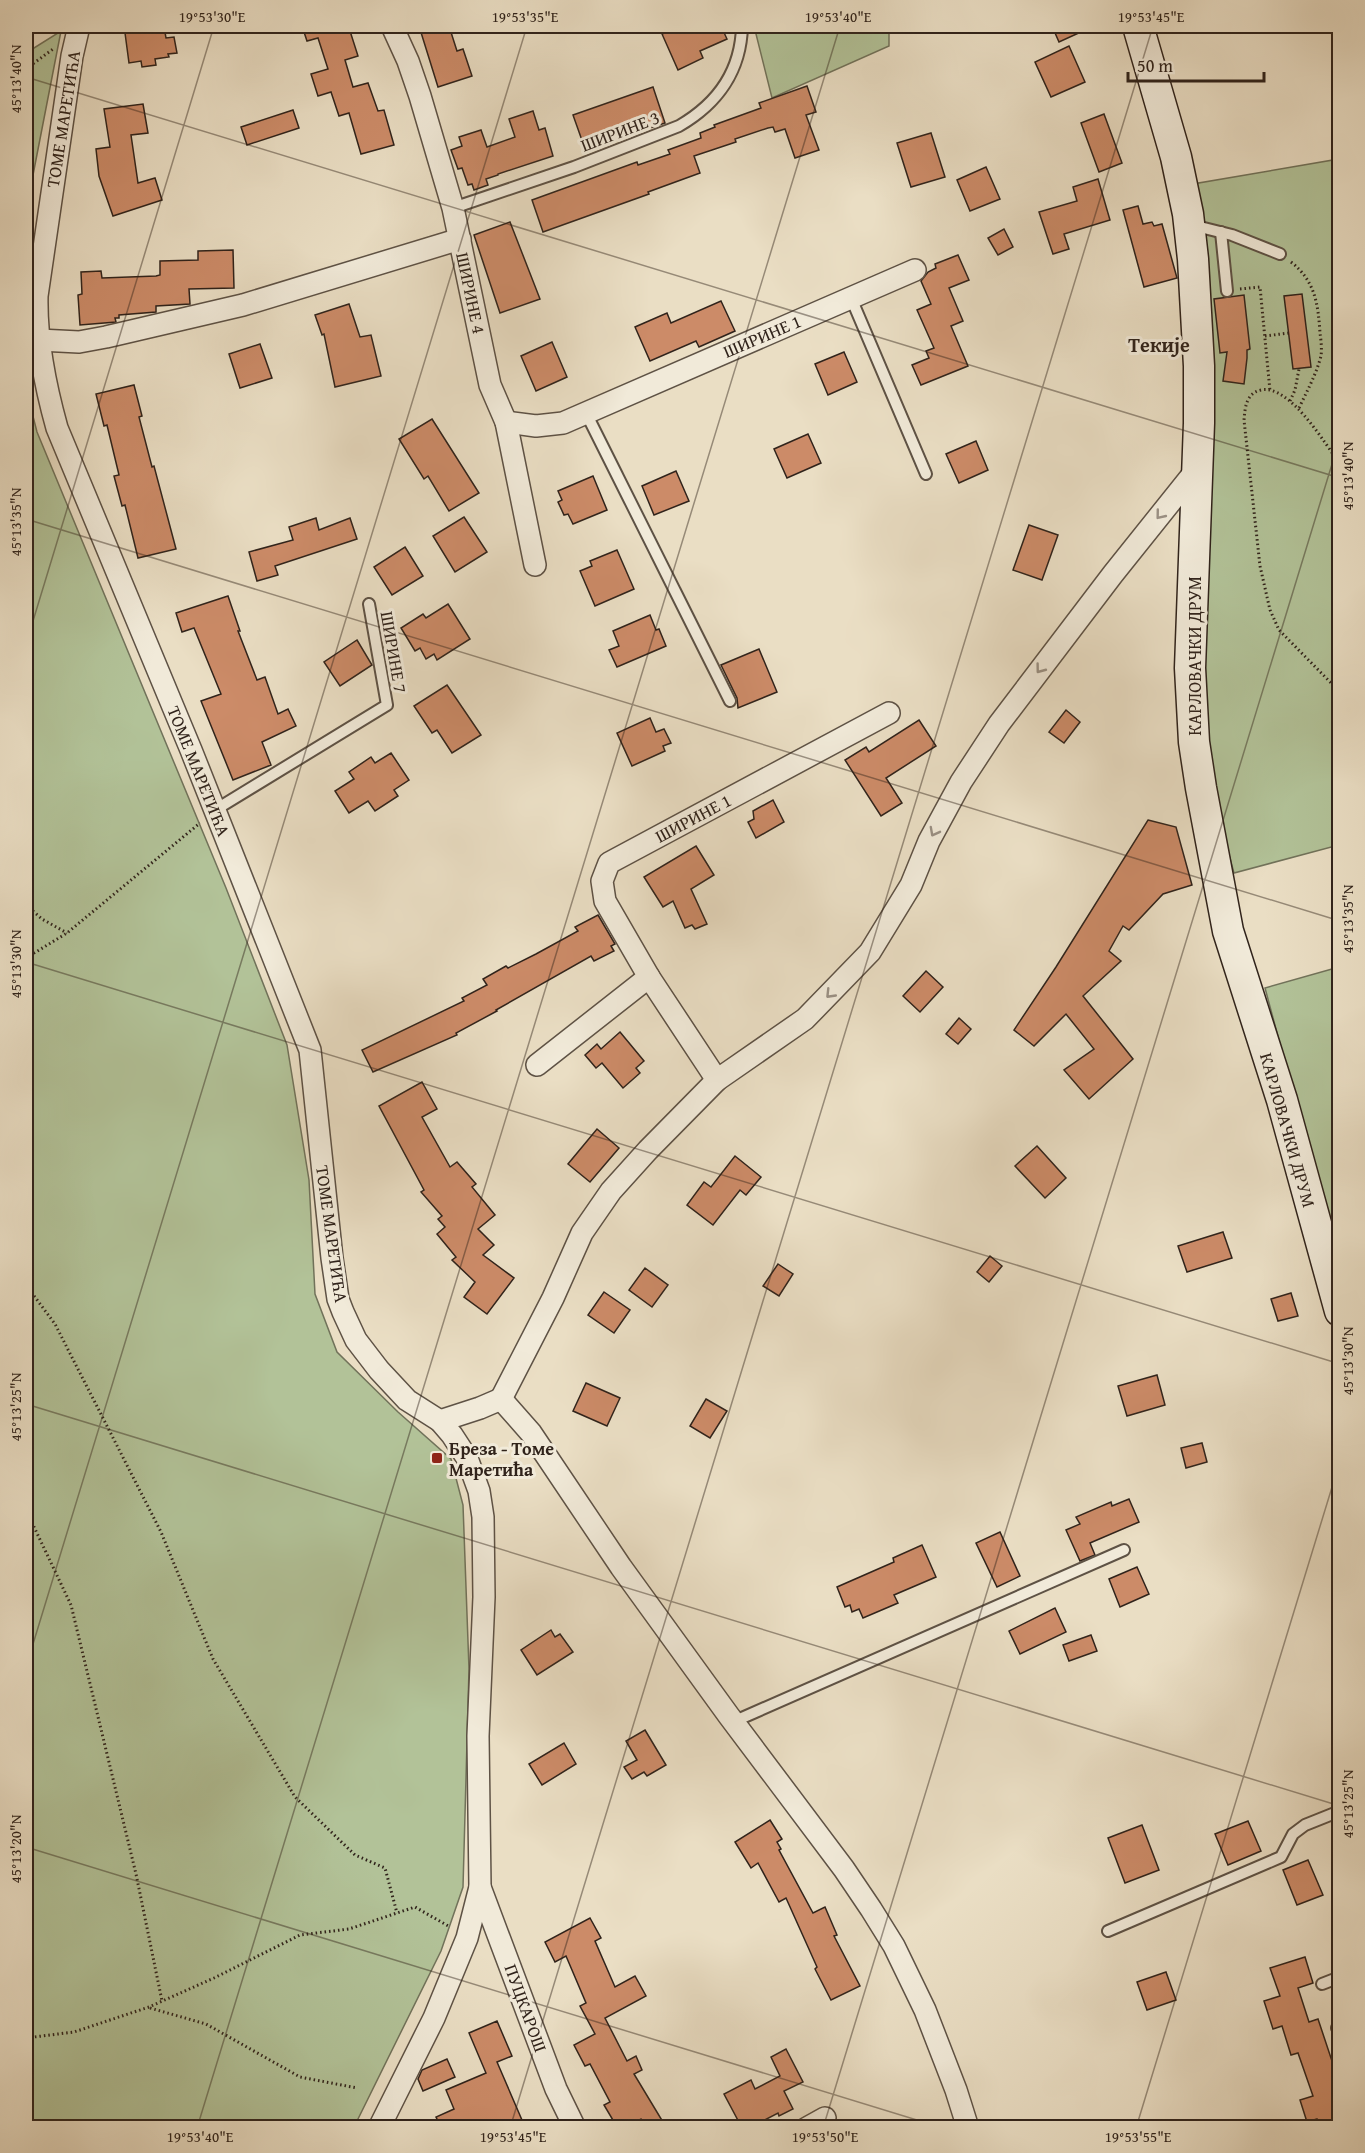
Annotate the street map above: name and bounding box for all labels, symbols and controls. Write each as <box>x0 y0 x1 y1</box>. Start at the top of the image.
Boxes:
text: 19°53'30"E <box>179 6 246 27</box>
text: 19°53'35"E <box>492 6 559 27</box>
text: 19°53'40"E <box>805 6 872 27</box>
text: 19°53'45"E <box>1118 6 1185 27</box>
text: 45°13'40"N <box>5 44 26 113</box>
scale bar <box>1128 45 1264 83</box>
street label: ТОМЕ МАРЕТИЋА <box>39 48 87 189</box>
text: 50 m <box>1137 52 1173 79</box>
street label: ШИРИНЕ 3 <box>577 104 663 158</box>
street label: ШИРИНЕ 4 <box>449 250 493 336</box>
street label: ШИРИНЕ 1 <box>719 307 805 365</box>
district label: Текије <box>1128 330 1190 359</box>
text: 45°13'40"N <box>1337 441 1358 510</box>
text: 45°13'35"N <box>5 487 26 556</box>
one-way arrow <box>1156 508 1167 519</box>
street label: КАРЛОВАЧКИ ДРУМ <box>1181 576 1208 736</box>
street label: ШИРИНЕ 7 <box>374 609 414 695</box>
one-way arrow <box>1036 662 1047 673</box>
street label: ТОМЕ МАРЕТИЋА <box>161 702 237 840</box>
street label: ШИРИНЕ 1 <box>650 787 736 849</box>
one-way arrow <box>930 826 941 836</box>
text: 45°13'35"N <box>1337 884 1358 953</box>
text: 45°13'30"N <box>5 929 26 998</box>
one-way arrow <box>826 987 837 998</box>
street label: КАРЛОВАЧКИ ДРУМ <box>1253 1050 1323 1210</box>
street label: ТОМЕ МАРЕТИЋА <box>309 1164 355 1304</box>
text: 45°13'30"N <box>1337 1326 1358 1395</box>
text: 45°13'25"N <box>5 1372 26 1441</box>
place label: Бреза - Томе Маретића <box>449 1435 554 1483</box>
marker: Бреза - Томе Маретића <box>430 1451 444 1465</box>
text: 45°13'25"N <box>1337 1769 1358 1838</box>
text: 45°13'20"N <box>5 1814 26 1883</box>
street label: ПУЦКАРОШ <box>498 1960 554 2056</box>
text: 19°53'40"E <box>167 2126 234 2147</box>
text: 19°53'45"E <box>480 2126 547 2147</box>
text: 19°53'50"E <box>792 2126 859 2147</box>
text: 19°53'55"E <box>1105 2126 1172 2147</box>

